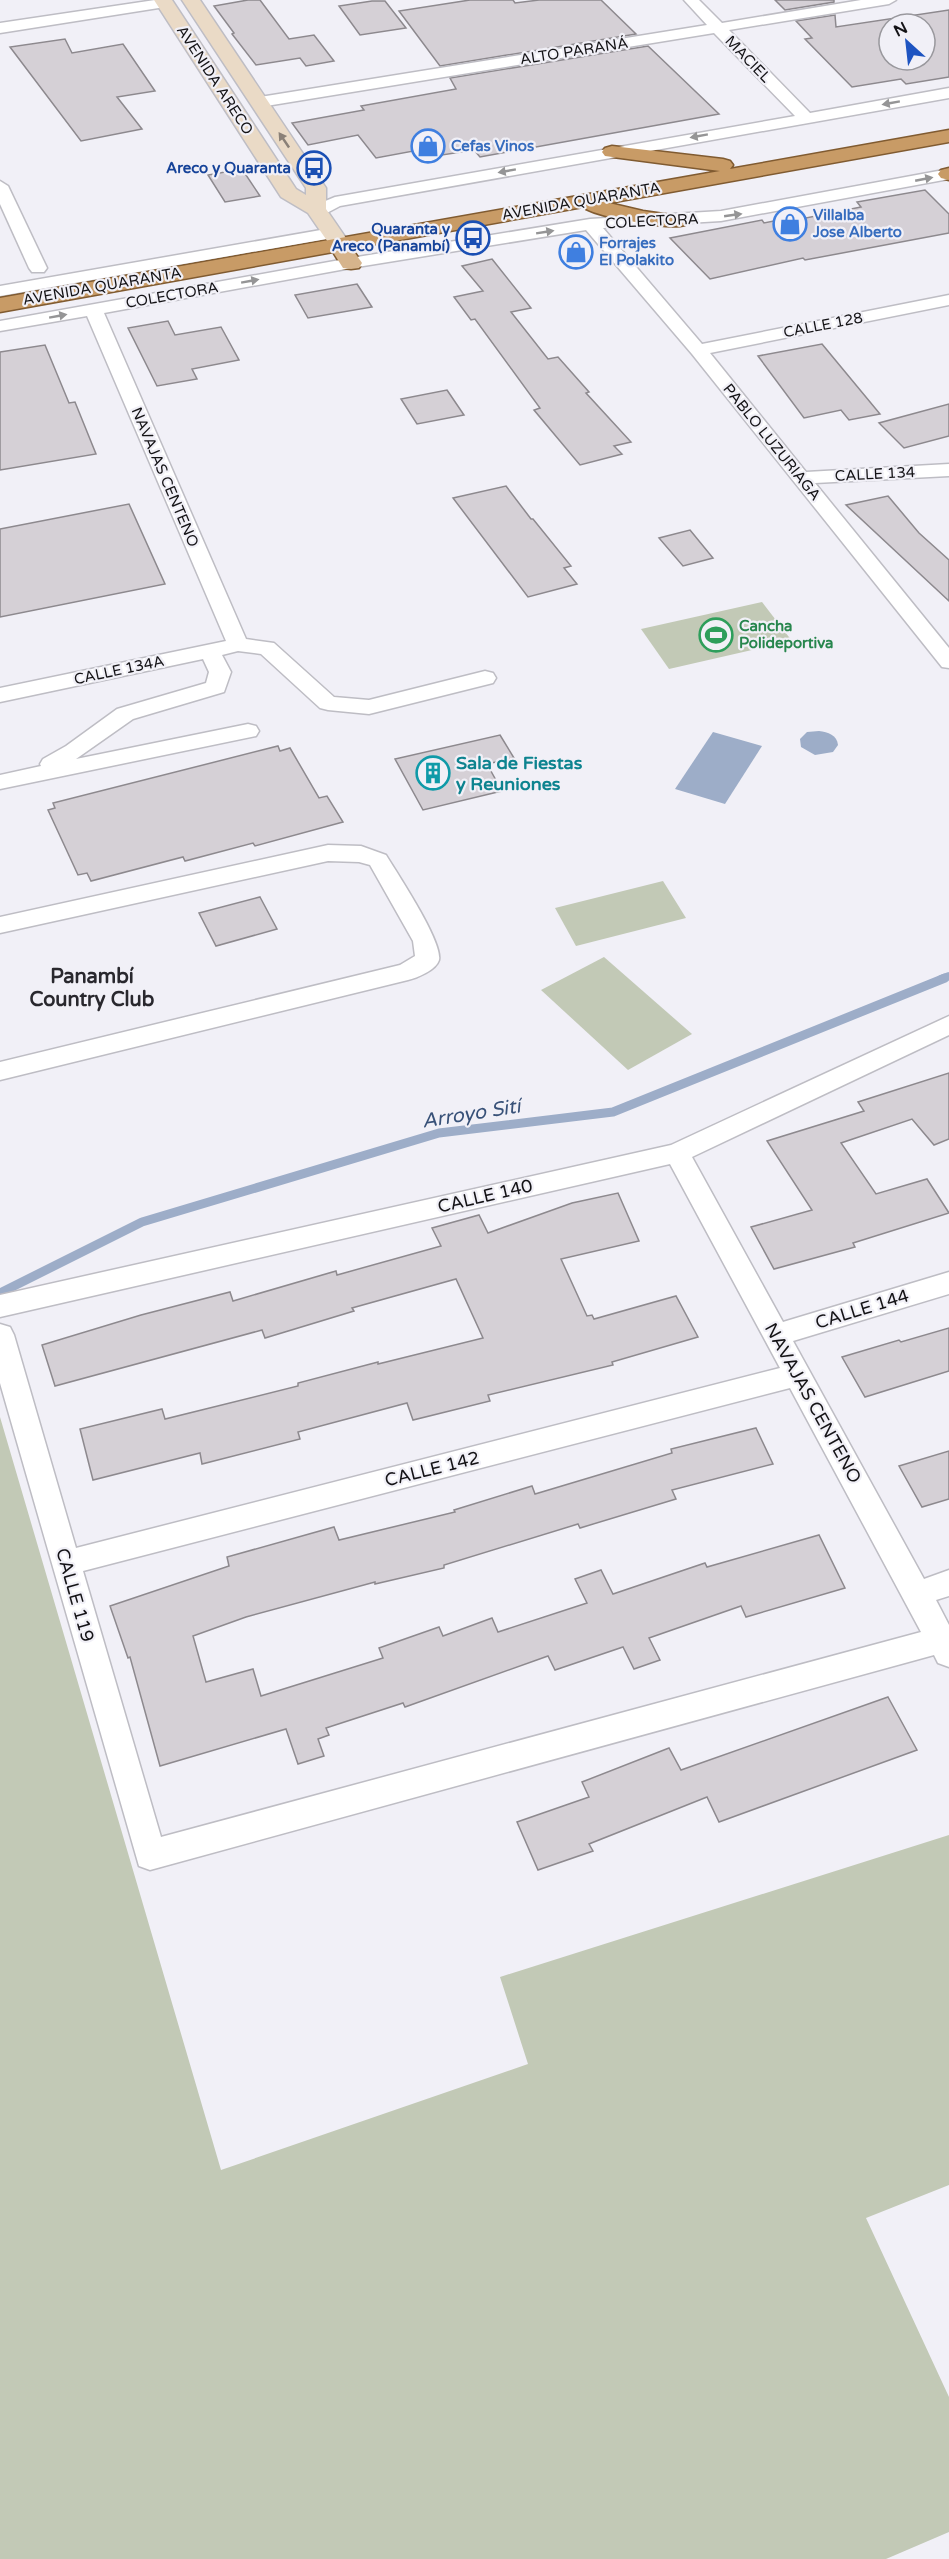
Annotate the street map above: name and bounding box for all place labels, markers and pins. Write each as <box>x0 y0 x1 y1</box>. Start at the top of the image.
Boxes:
shop icon: Cefas Vinos <box>410 128 446 164</box>
place label: Cefas Vinos <box>451 137 534 155</box>
bus stop icon: Areco y Quaranta <box>296 150 332 186</box>
place label: Areco y Quaranta <box>166 159 291 178</box>
shop icon: Villalba Jose Alberto <box>772 206 808 242</box>
place label: Villalba Jose Alberto <box>812 206 902 241</box>
place label: Quaranta y Areco (Panambí) <box>332 220 450 255</box>
bus stop icon: Quaranta y Areco (Panambí) <box>455 220 491 256</box>
shop icon: Forrajes El Polakito <box>558 234 594 270</box>
place label: Forrajes El Polakito <box>599 234 674 269</box>
sports icon: Cancha Polideportiva <box>698 617 734 653</box>
place label: Cancha Polideportiva <box>739 617 834 653</box>
place label: Sala de Fiestas y Reuniones <box>456 752 583 795</box>
building icon: Sala de Fiestas y Reuniones <box>415 755 451 791</box>

